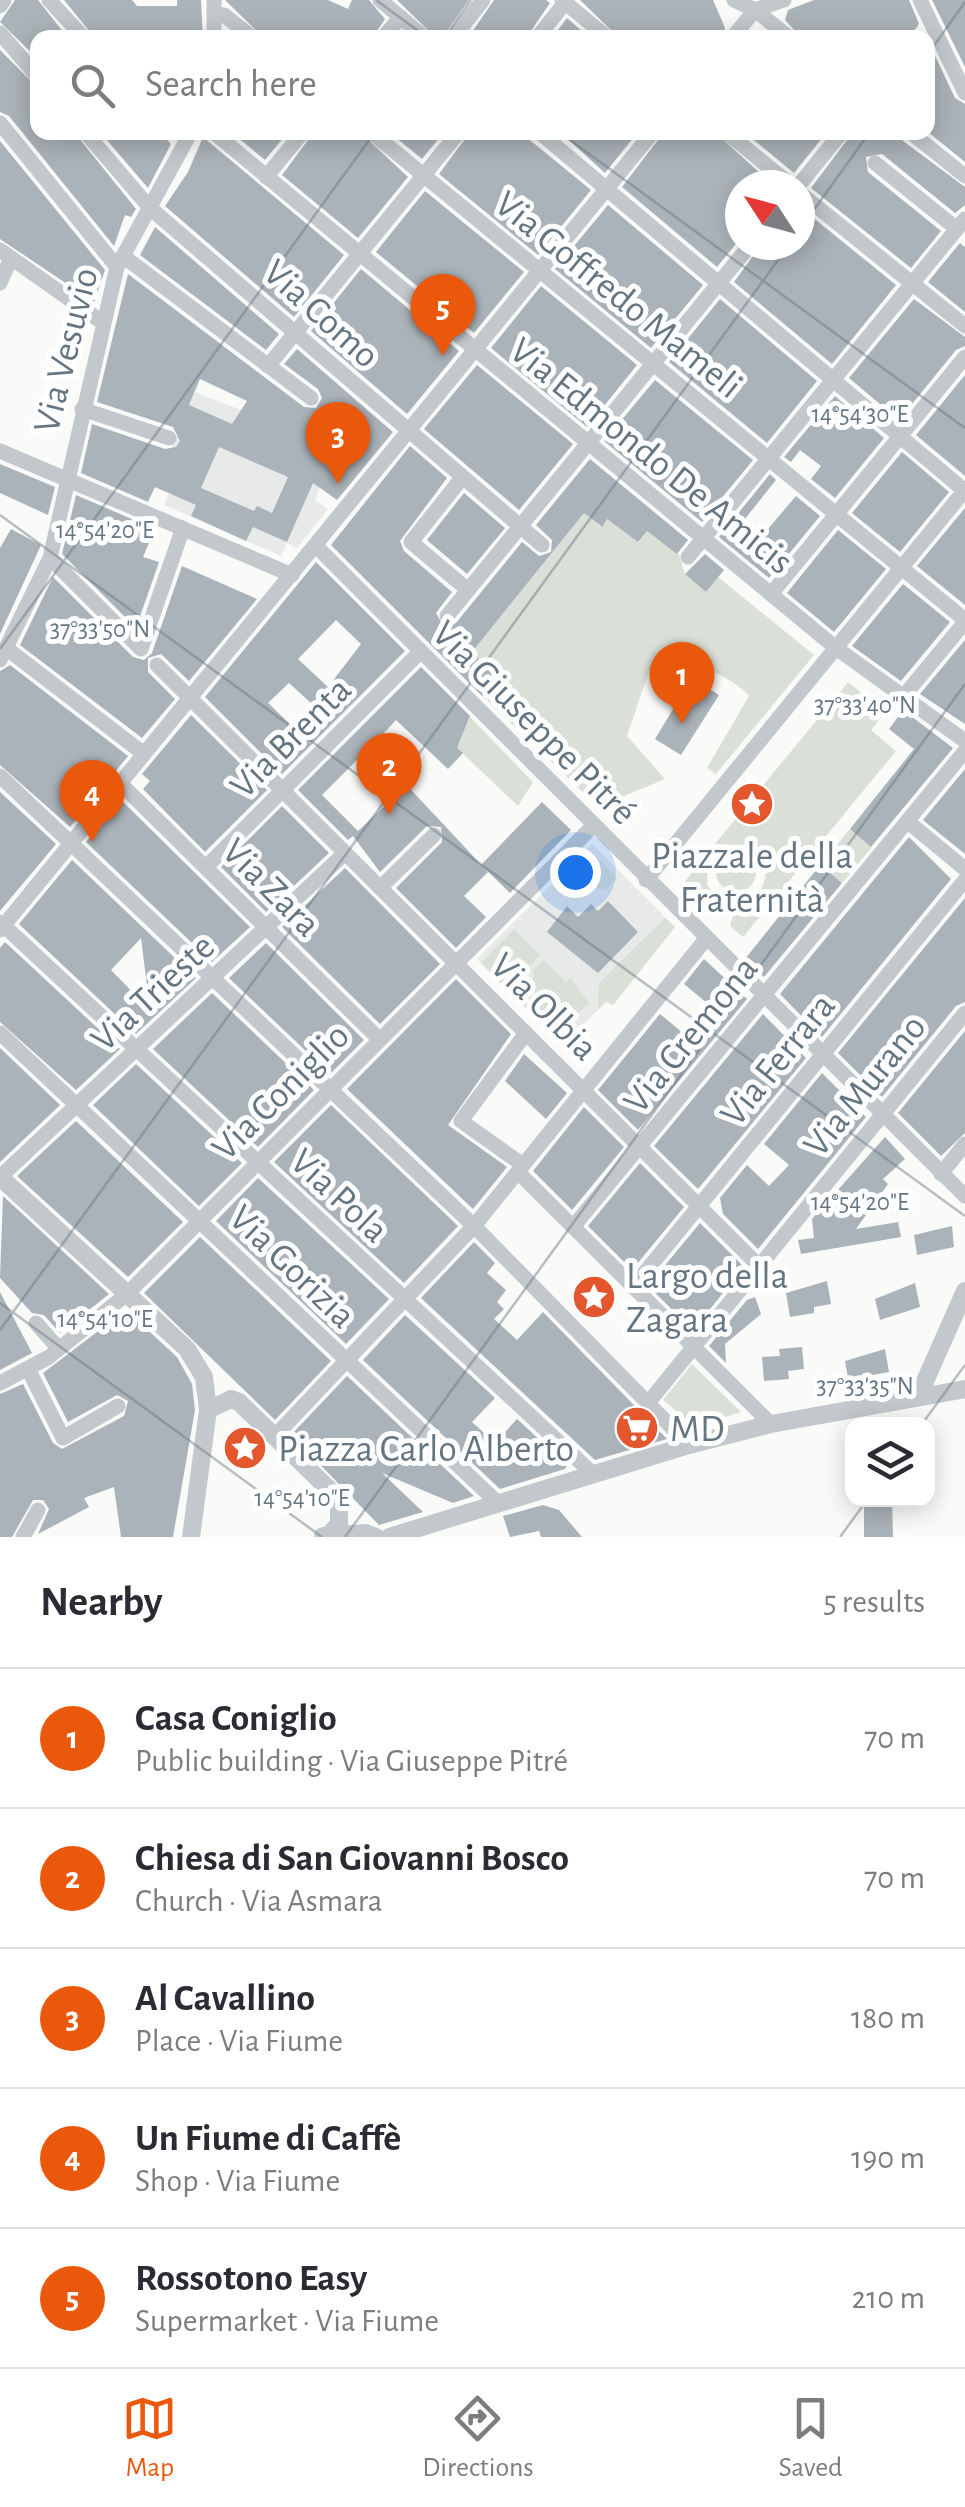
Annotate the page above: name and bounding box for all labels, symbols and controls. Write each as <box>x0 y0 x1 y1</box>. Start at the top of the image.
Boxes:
search box <box>30 30 935 140</box>
icon: search <box>65 58 120 113</box>
text: Search here <box>145 66 317 104</box>
north arrow <box>725 170 815 260</box>
street label: Via Goffredo Mameli <box>487 185 748 406</box>
street label: Via Como <box>256 253 386 376</box>
street label: Via Vesuvio <box>28 264 106 437</box>
pin: 5 <box>410 274 476 356</box>
street label: Via Edmondo De Amicis <box>502 331 799 582</box>
pin: 3 <box>306 402 370 484</box>
text: 14°54'30"E <box>811 402 909 427</box>
text: 14°54'20"E <box>56 518 154 543</box>
street label: Via Giuseppe Pitré <box>424 614 643 833</box>
text: 37°33'50"N <box>50 617 150 642</box>
pin: 1 <box>650 642 714 724</box>
street label: Via Brenta <box>224 671 359 806</box>
text: 37°33'40"N <box>814 693 916 718</box>
pin: 2 <box>356 732 422 815</box>
pin: 4 <box>59 760 124 842</box>
place icon: Piazzale della Fraternità <box>729 781 775 827</box>
street label: Via Zara <box>214 832 327 945</box>
place label: Piazzale della Fraternità <box>651 838 853 920</box>
your location <box>550 847 601 898</box>
street label: Via Trieste <box>85 927 222 1059</box>
street label: Via Olbia <box>483 947 604 1068</box>
street label: Via Cremona <box>617 950 766 1121</box>
street label: Via Ferrara <box>714 987 843 1134</box>
street label: Via Murano <box>797 1008 934 1164</box>
street label: Via Coniglio <box>206 1017 357 1168</box>
street label: Via Pola <box>282 1142 395 1251</box>
text: 14°54'20"E <box>811 1190 909 1215</box>
street label: Via Gorizia <box>221 1199 362 1336</box>
place label: Largo della Zagara <box>626 1258 788 1340</box>
place icon: Largo della Zagara <box>571 1274 617 1320</box>
text: 14°54'10"E <box>57 1307 153 1332</box>
text: 37°33'35"N <box>816 1374 914 1399</box>
supermarket icon: MD <box>614 1405 660 1451</box>
place label: MD <box>670 1411 725 1449</box>
map controls <box>845 1417 935 1507</box>
button: layers <box>845 1417 935 1507</box>
place icon: Piazza Carlo Alberto <box>222 1425 268 1471</box>
place label: Piazza Carlo Alberto <box>278 1431 574 1469</box>
text: 14°54'10"E <box>254 1486 350 1511</box>
text: Nearby <box>40 1581 163 1623</box>
text: 5 results <box>823 1586 925 1618</box>
text: Casa Coniglio <box>135 1700 337 1738</box>
text: 1 <box>67 1722 78 1754</box>
text: 70 m <box>864 1722 925 1754</box>
text: Public building · Via Giuseppe Pitré <box>135 1745 568 1777</box>
text: Chiesa di San Giovanni Bosco <box>135 1840 569 1878</box>
text: 2 <box>65 1862 80 1894</box>
text: 70 m <box>864 1862 925 1894</box>
text: Church · Via Asmara <box>135 1885 383 1917</box>
text: Al Cavallino <box>135 1980 315 2018</box>
text: 3 <box>66 2002 79 2034</box>
text: 180 m <box>851 2002 925 2034</box>
text: Place · Via Fiume <box>135 2025 343 2057</box>
text: Un Fiume di Caffè <box>135 2120 401 2158</box>
text: 4 <box>64 2142 81 2174</box>
text: 190 m <box>851 2142 925 2174</box>
text: Shop · Via Fiume <box>135 2165 340 2197</box>
text: Rossotono Easy <box>135 2260 367 2298</box>
text: 5 <box>66 2282 79 2314</box>
text: 210 m <box>852 2282 925 2314</box>
text: Supermarket · Via Fiume <box>135 2305 439 2337</box>
tab: Map <box>122 2391 177 2485</box>
tab: Directions <box>422 2391 534 2485</box>
tab: Saved <box>779 2391 843 2485</box>

